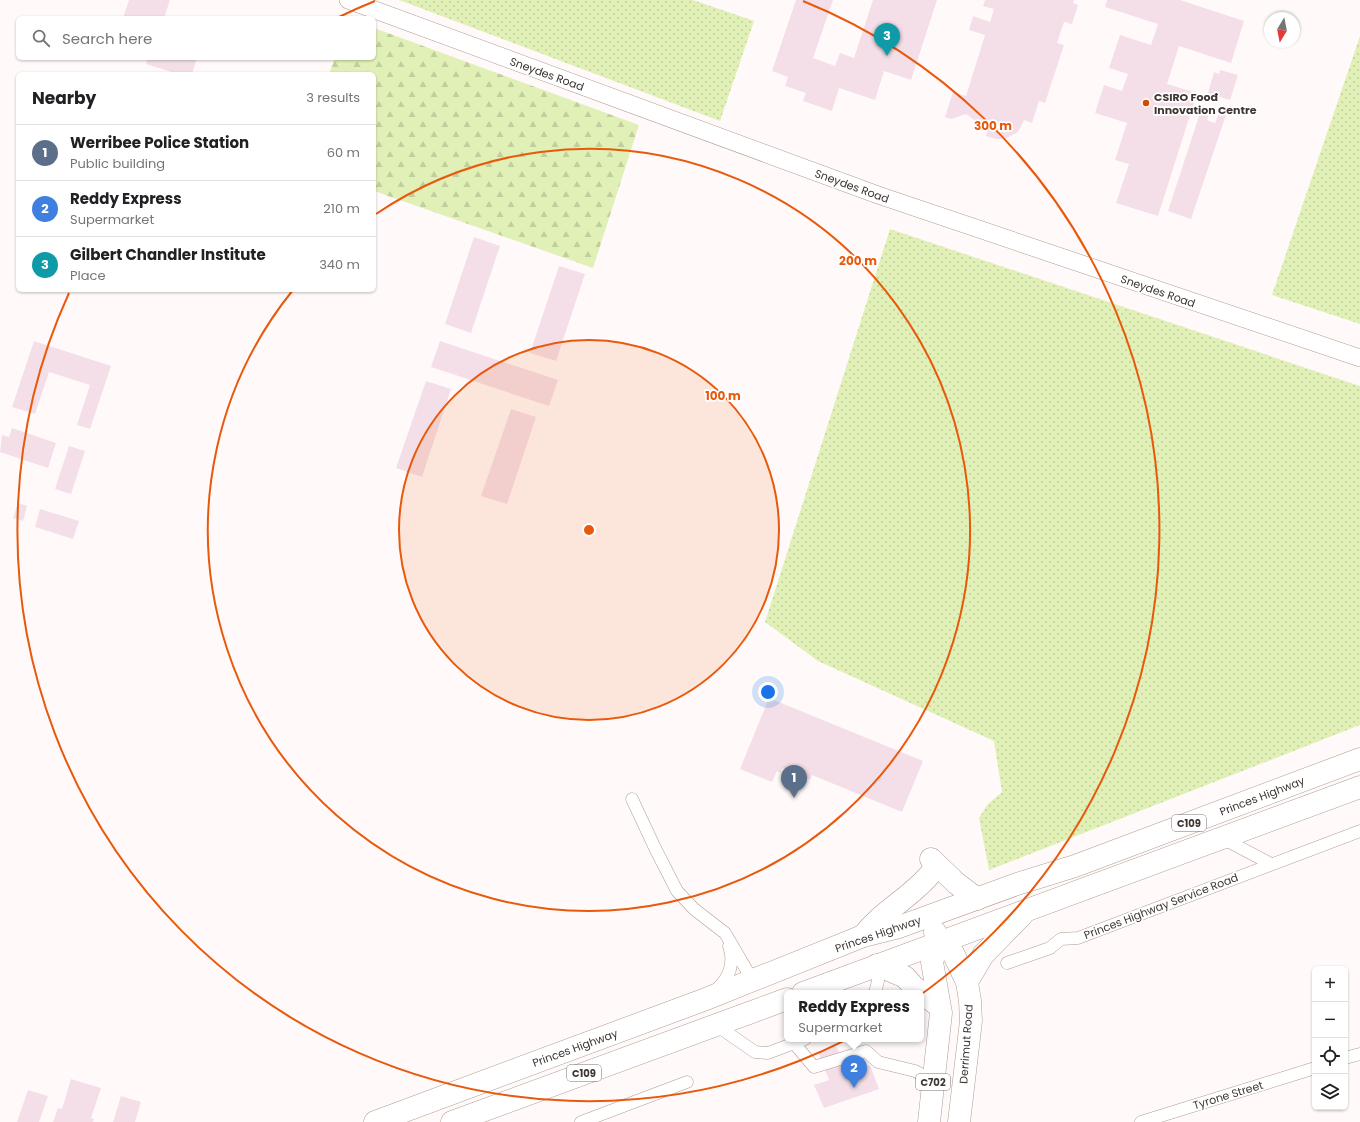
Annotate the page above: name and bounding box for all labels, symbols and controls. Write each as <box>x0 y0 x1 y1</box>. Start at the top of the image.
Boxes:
north arrow <box>1264 12 1300 48</box>
search box <box>16 16 376 60</box>
pin: 3 <box>874 23 900 56</box>
icon: search <box>30 27 52 49</box>
text: Search here <box>62 28 152 49</box>
street label: Sneydes Road <box>508 53 586 95</box>
text: Nearby <box>32 86 96 110</box>
text: 3 results <box>306 88 360 107</box>
place label: CSIRO Foođ Innovation Centre <box>1154 89 1257 118</box>
marker: CSIRO Foođ Innovation Centre <box>1141 98 1151 108</box>
text: 300 m <box>974 117 1012 134</box>
text: Werribee Police Station <box>70 132 249 153</box>
text: 1 <box>43 143 47 162</box>
text: 60 m <box>327 143 360 162</box>
text: Public building <box>70 154 165 173</box>
street label: Sneydes Road <box>813 165 891 207</box>
text: Reddy Express <box>70 188 182 209</box>
text: 2 <box>41 199 49 218</box>
text: 210 m <box>323 199 360 218</box>
text: Supermarket <box>70 210 154 229</box>
text: Gilbert Chandler Institute <box>70 244 266 265</box>
text: 200 m <box>839 252 877 269</box>
text: 3 <box>41 255 49 274</box>
text: 340 m <box>319 255 360 274</box>
text: Place <box>70 266 105 285</box>
street label: Sneydes Road <box>1118 271 1198 311</box>
text: 100 m <box>705 387 741 404</box>
centre of rings <box>582 523 596 537</box>
your location <box>758 682 778 702</box>
pin: 1 <box>781 765 807 798</box>
street label: Princes Highway <box>1217 772 1308 820</box>
road number: C109 <box>1172 815 1206 831</box>
street label: Princes Highway Service Road <box>1082 869 1240 943</box>
street label: Princes Highway <box>833 912 924 956</box>
map controls <box>1312 966 1348 1110</box>
button: + <box>1312 966 1348 1002</box>
popup <box>784 990 924 1042</box>
text: Reddy Express <box>798 996 910 1017</box>
button: − <box>1312 1002 1348 1038</box>
street label: Derrimut Road <box>955 1004 977 1084</box>
text: Supermarket <box>798 1018 882 1037</box>
street label: Princes Highway <box>530 1025 621 1071</box>
button: locate <box>1312 1038 1348 1074</box>
pin: 2 <box>841 1055 867 1088</box>
road number: C109 <box>567 1065 601 1081</box>
road number: C702 <box>916 1074 950 1090</box>
button: layers <box>1312 1074 1348 1110</box>
street label: Tyrone Street <box>1191 1077 1265 1113</box>

